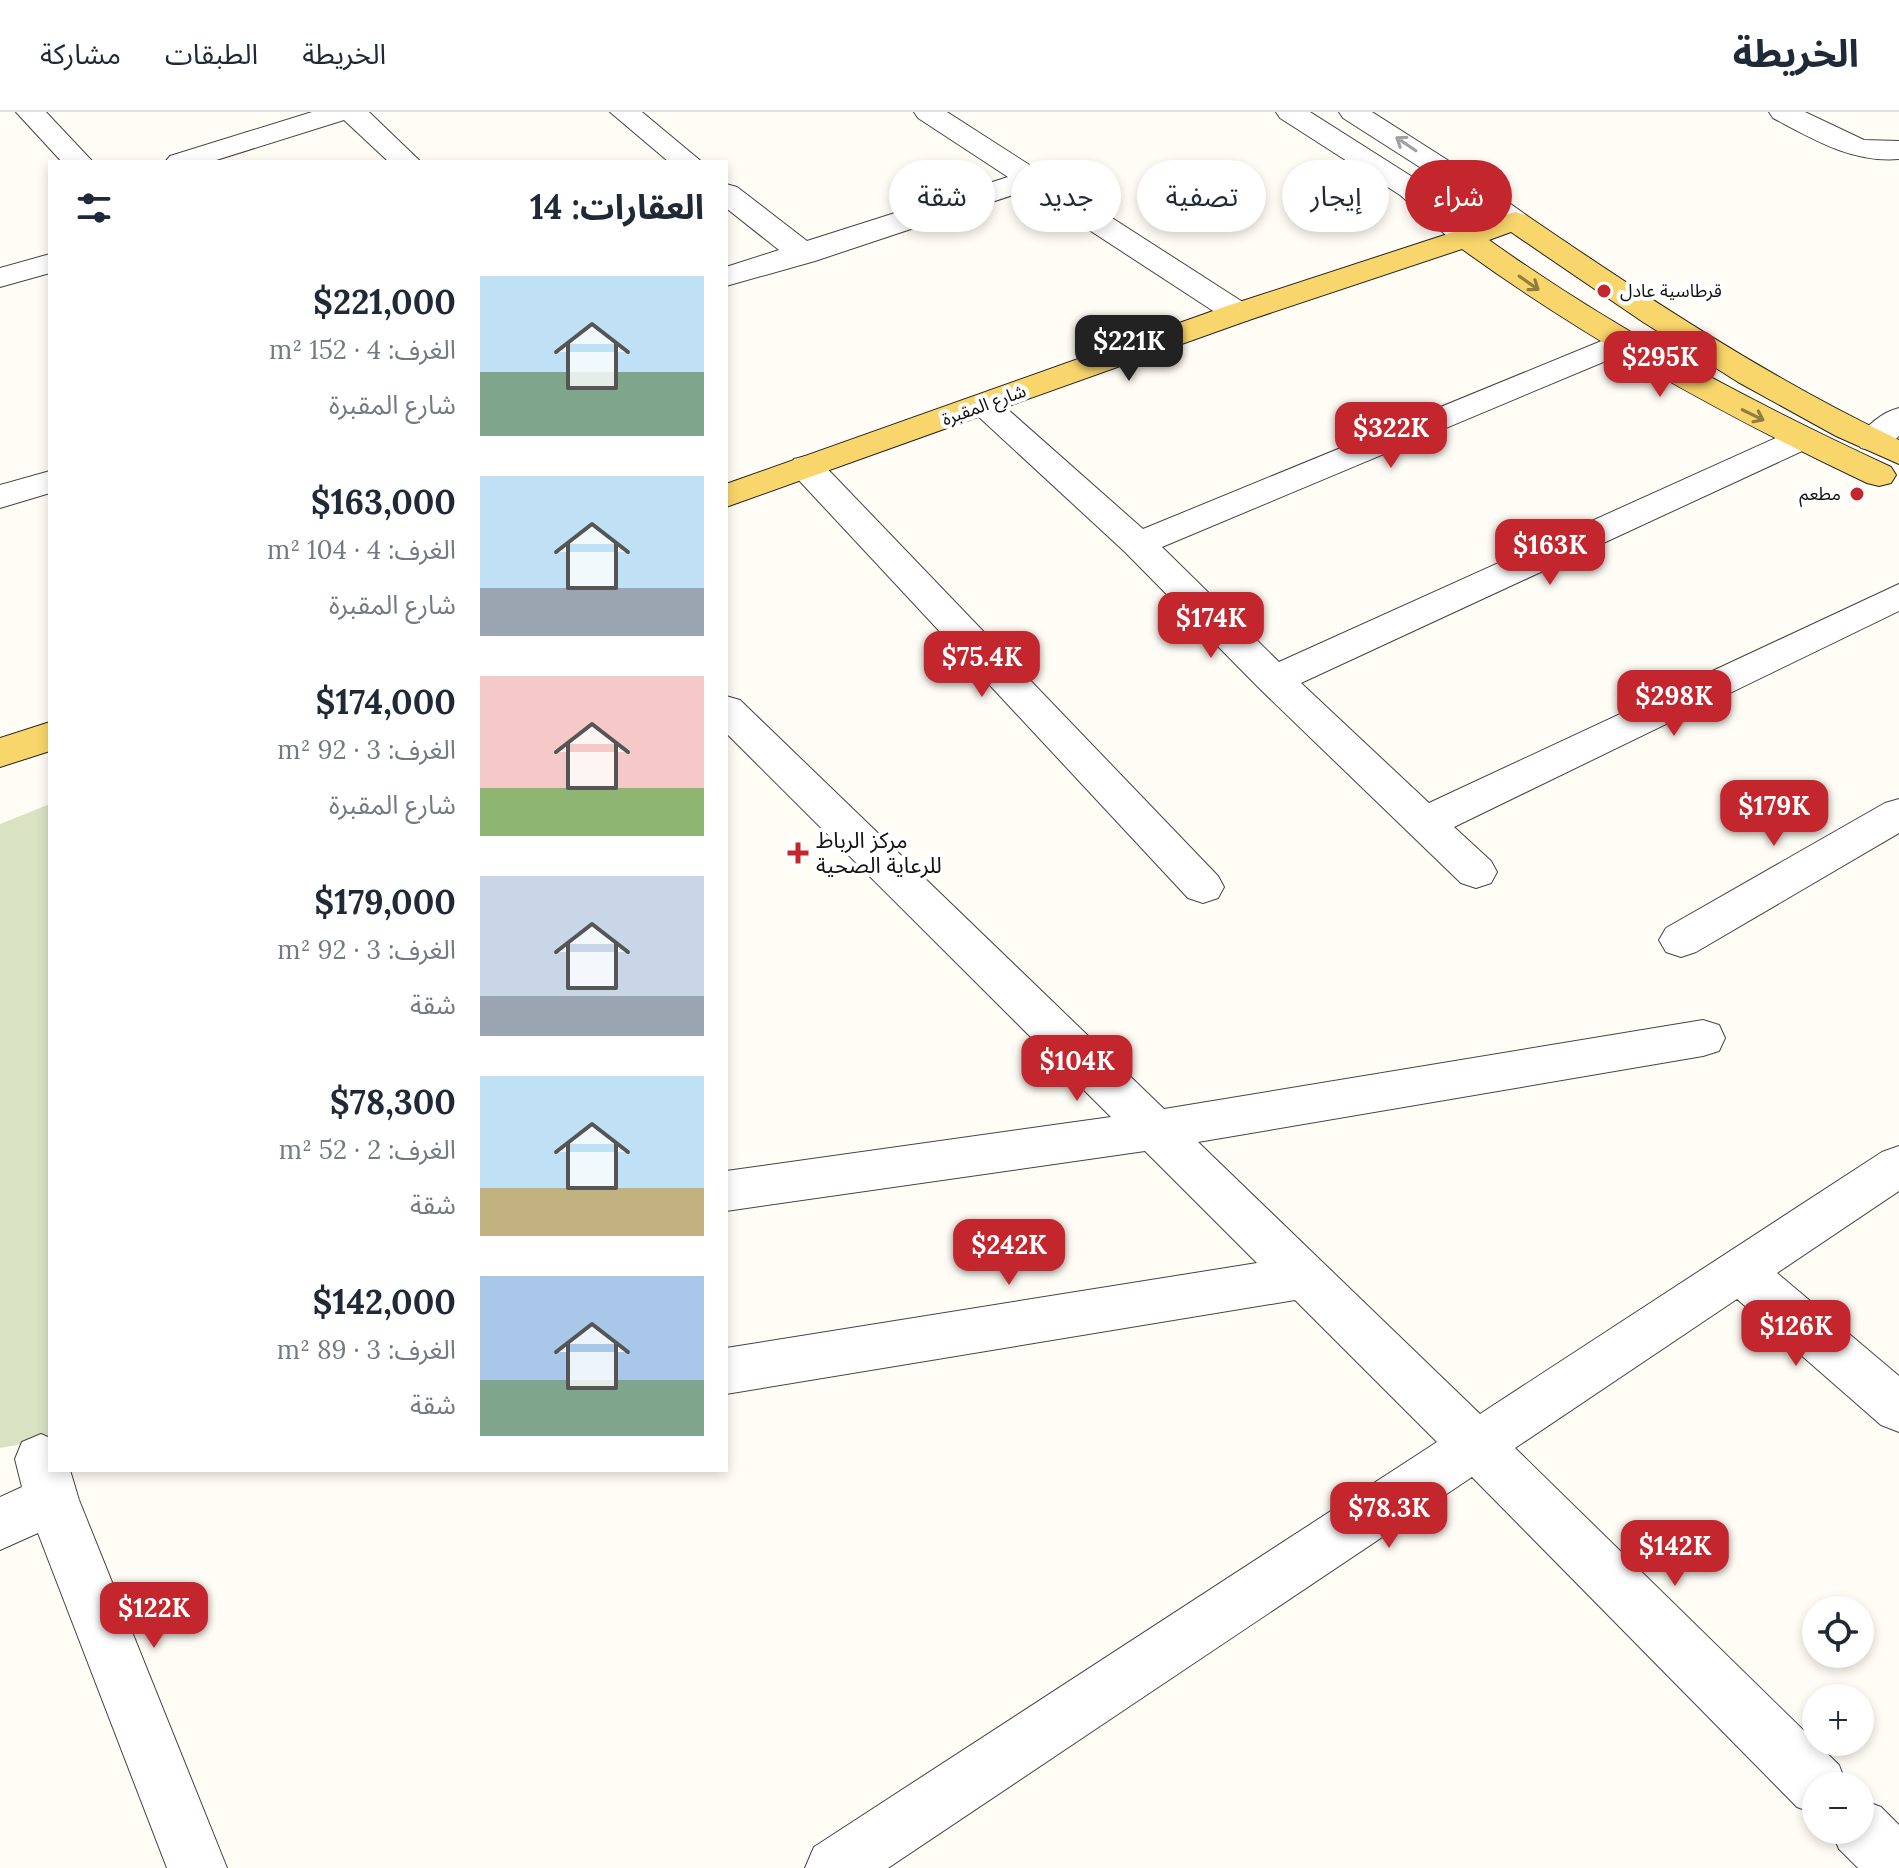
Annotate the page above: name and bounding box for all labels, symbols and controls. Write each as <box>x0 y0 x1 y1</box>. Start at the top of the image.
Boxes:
text: الخريطة <box>1733 29 1859 77</box>
text: مشاركة <box>40 36 121 72</box>
text: الطبقات <box>165 36 258 72</box>
text: الخريطة <box>302 36 386 72</box>
one-way arrow <box>1395 136 1417 152</box>
chip: شقة <box>889 160 995 232</box>
chip: جديد <box>1011 160 1121 232</box>
chip: تصفية <box>1137 160 1266 232</box>
chip: إيجار <box>1282 160 1389 232</box>
chip: شراء <box>1405 160 1512 232</box>
text: العقارات: 14 <box>530 185 704 228</box>
icon: filters <box>72 186 116 230</box>
one-way arrow <box>1518 274 1539 291</box>
place label: قرطاسية عادل <box>1620 279 1722 302</box>
text: $221,000 <box>313 280 456 323</box>
marker: قرطاسية عادل <box>1595 282 1613 300</box>
icon: home <box>544 308 640 404</box>
pin: $221K <box>1073 315 1185 383</box>
text: $221K <box>1093 324 1165 357</box>
pin: $295K <box>1604 331 1716 399</box>
text: الغرف: 4 · 152 m² <box>269 333 456 366</box>
text: $295K <box>1622 340 1698 373</box>
street label: شارع المقبرة <box>939 379 1030 433</box>
text: شارع المقبرة <box>329 388 456 421</box>
pin: $322K <box>1335 402 1447 470</box>
one-way arrow <box>1740 408 1764 424</box>
text: $322K <box>1353 411 1429 444</box>
text: $163,000 <box>311 480 456 523</box>
place label: مطعم <box>1799 482 1841 507</box>
marker: مطعم <box>1848 485 1866 503</box>
icon: home <box>544 508 640 604</box>
pin: $163K <box>1494 519 1606 587</box>
text: $163K <box>1513 528 1587 561</box>
text: الغرف: 4 · 104 m² <box>267 533 456 566</box>
text: شارع المقبرة <box>329 588 456 621</box>
pin: $174K <box>1155 592 1267 660</box>
text: $174K <box>1176 601 1246 634</box>
pin: $75.4K <box>917 631 1047 699</box>
text: $75.4K <box>942 640 1022 673</box>
pin: $298K <box>1618 670 1730 738</box>
text: $298K <box>1635 679 1713 712</box>
text: $174,000 <box>315 680 456 723</box>
icon: home <box>544 708 640 804</box>
text: الغرف: 3 · 92 m² <box>277 733 456 766</box>
pin: $179K <box>1718 780 1830 848</box>
text: شارع المقبرة <box>329 788 456 821</box>
text: $179K <box>1738 789 1810 822</box>
place label: مركز الرباط للرعاية الصحية <box>816 826 942 879</box>
marker: مركز الرباط للرعاية الصحية <box>787 842 809 864</box>
text: $179,000 <box>314 880 456 923</box>
icon: home <box>544 908 640 1004</box>
text: الغرف: 3 · 92 m² <box>277 933 456 966</box>
text: شقة <box>410 988 456 1021</box>
pin: $104K <box>1021 1035 1133 1103</box>
text: $104K <box>1039 1044 1115 1077</box>
text: $78,300 <box>330 1080 456 1123</box>
icon: home <box>544 1108 640 1204</box>
text: الغرف: 2 · 52 m² <box>279 1133 456 1166</box>
text: شقة <box>410 1188 456 1221</box>
pin: $242K <box>953 1219 1065 1287</box>
text: $242K <box>971 1228 1047 1261</box>
text: $142,000 <box>313 1280 456 1323</box>
pin: $126K <box>1740 1300 1852 1368</box>
icon: home <box>544 1308 640 1404</box>
text: $126K <box>1759 1309 1833 1342</box>
text: الغرف: 3 · 89 m² <box>277 1333 456 1366</box>
text: شقة <box>410 1388 456 1421</box>
pin: $78.3K <box>1324 1482 1454 1550</box>
text: $78.3K <box>1348 1491 1430 1524</box>
pin: $142K <box>1619 1520 1731 1588</box>
text: $142K <box>1639 1529 1711 1562</box>
pin: $122K <box>98 1582 210 1650</box>
text: $122K <box>118 1591 190 1624</box>
map controls <box>1802 1596 1874 1844</box>
button: locate <box>1802 1596 1874 1668</box>
button: + <box>1802 1684 1874 1756</box>
button: − <box>1802 1772 1874 1844</box>

